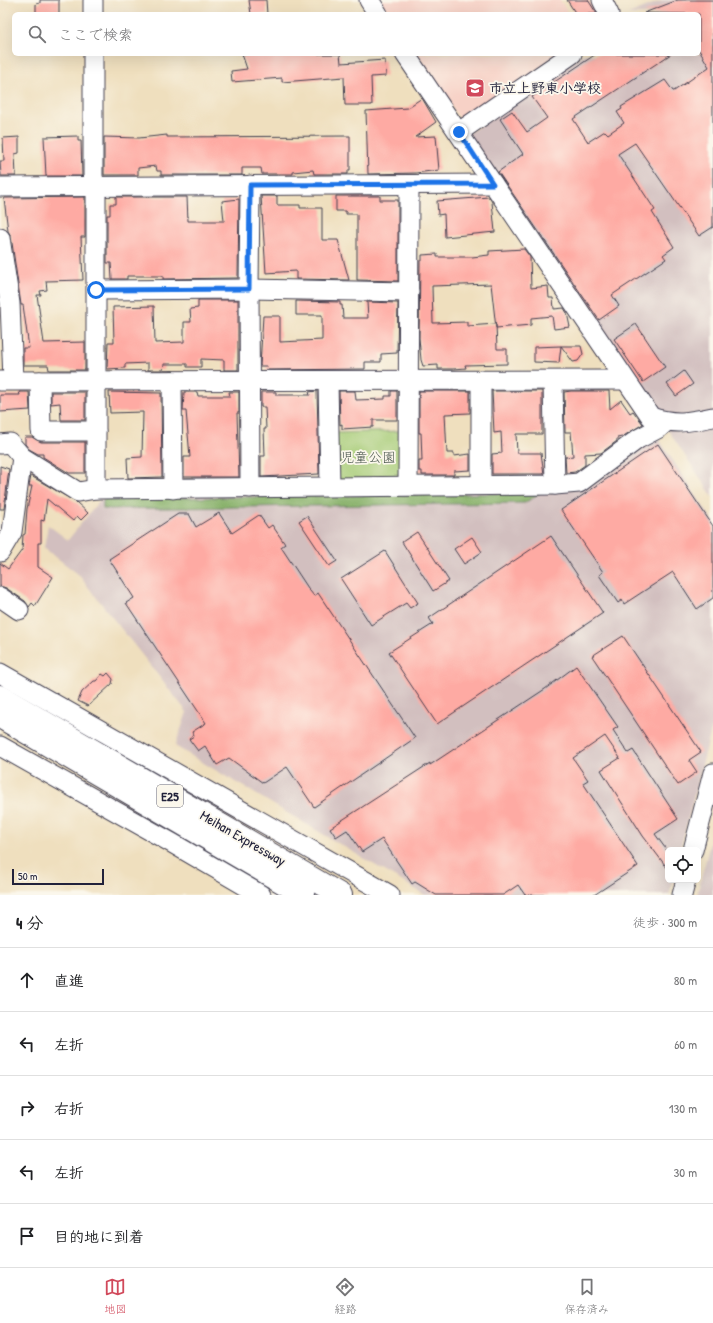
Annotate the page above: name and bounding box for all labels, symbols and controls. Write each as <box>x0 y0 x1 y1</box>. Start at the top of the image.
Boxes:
search box <box>12 12 701 56</box>
icon: search <box>26 23 48 45</box>
text: ここで検索 <box>58 24 133 45</box>
school or university icon: 市立上野東小学校 <box>464 77 486 99</box>
place label: 市立上野東小学校 <box>489 78 601 97</box>
route end <box>450 123 468 141</box>
route start <box>87 281 105 299</box>
park label: 児童公園 <box>340 447 396 466</box>
road number: E25 <box>157 785 183 807</box>
street label: Meihan Expressway <box>196 805 290 871</box>
map controls <box>665 847 701 883</box>
button: locate <box>665 847 701 883</box>
scale bar <box>12 867 104 886</box>
text: 50 m <box>18 869 38 883</box>
text: 4 分 <box>16 911 43 934</box>
text: 徒歩 · 300 m <box>633 913 697 931</box>
icon: ahead <box>16 969 38 991</box>
text: 直進 <box>54 970 84 991</box>
text: 80 m <box>674 971 697 989</box>
icon: left <box>16 1033 38 1055</box>
text: 左折 <box>54 1034 84 1055</box>
text: 60 m <box>674 1035 697 1053</box>
icon: right <box>16 1097 38 1119</box>
text: 右折 <box>54 1098 84 1119</box>
text: 130 m <box>669 1099 697 1117</box>
icon: left <box>16 1161 38 1183</box>
text: 左折 <box>54 1162 84 1183</box>
text: 30 m <box>674 1163 697 1181</box>
icon: arrive <box>16 1225 38 1247</box>
text: 目的地に到着 <box>54 1226 144 1247</box>
tab: 地図 <box>104 1276 126 1316</box>
tab: 経路 <box>334 1276 356 1316</box>
tab: 保存済み <box>565 1276 609 1316</box>

